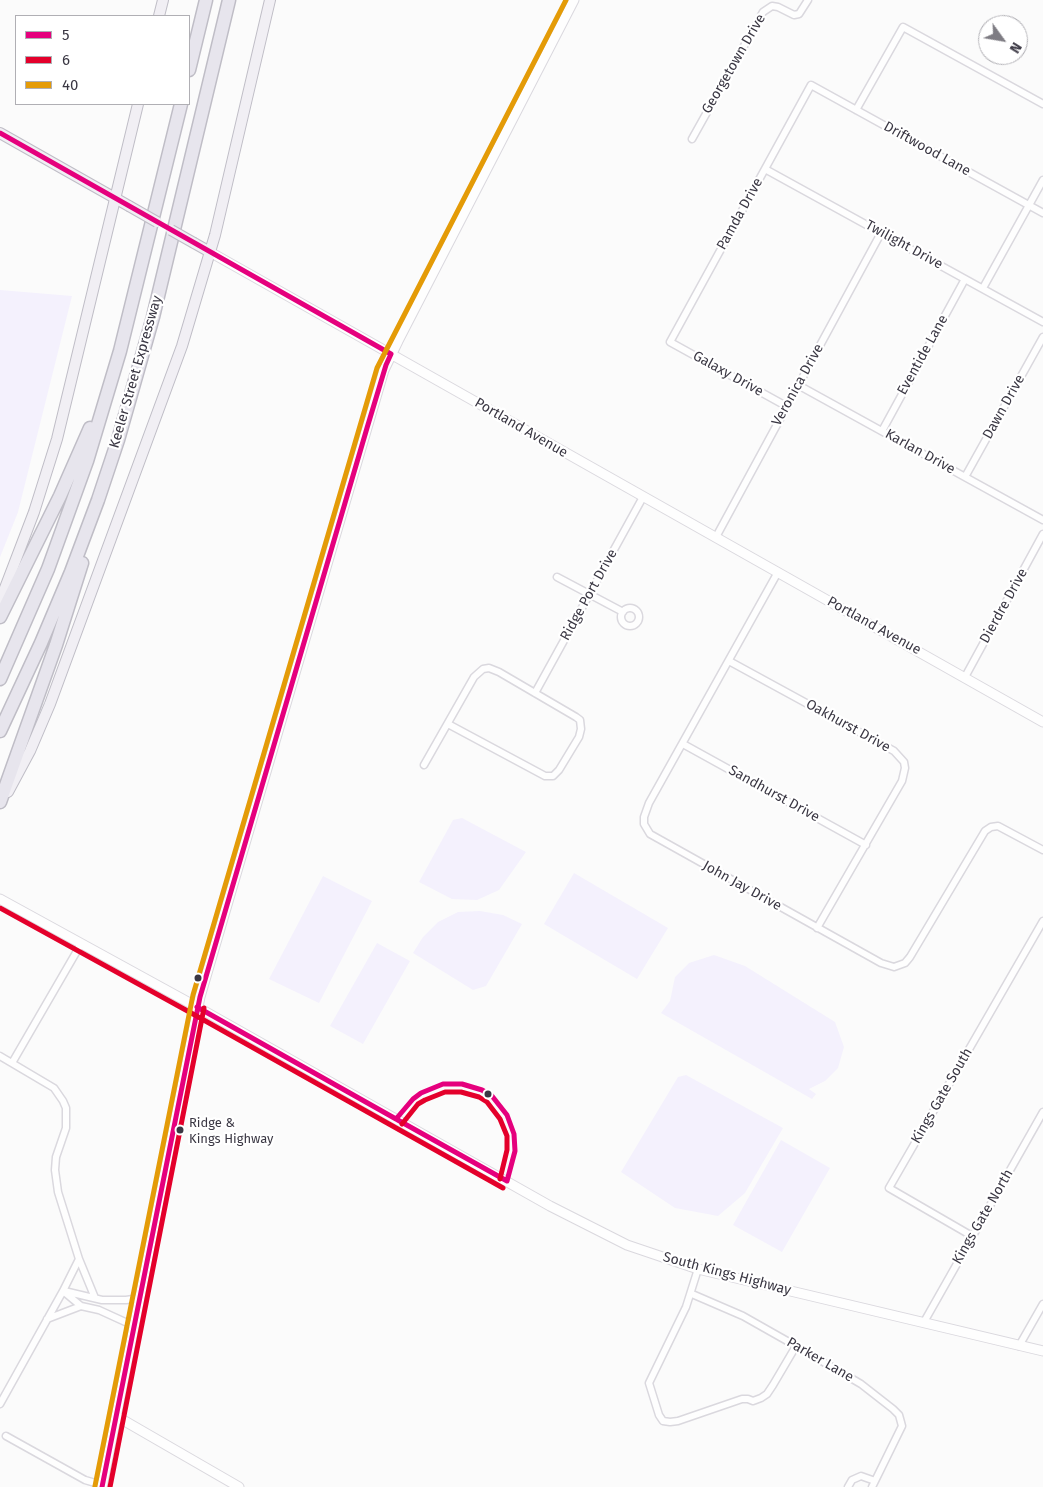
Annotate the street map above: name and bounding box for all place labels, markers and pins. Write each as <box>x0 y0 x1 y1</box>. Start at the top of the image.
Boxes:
unlabelled marker <box>193 973 203 983</box>
unlabelled marker <box>483 1089 493 1099</box>
place label: Ridge & Kings Highway <box>189 1115 273 1146</box>
marker: Ridge & Kings Highway <box>175 1125 185 1135</box>

